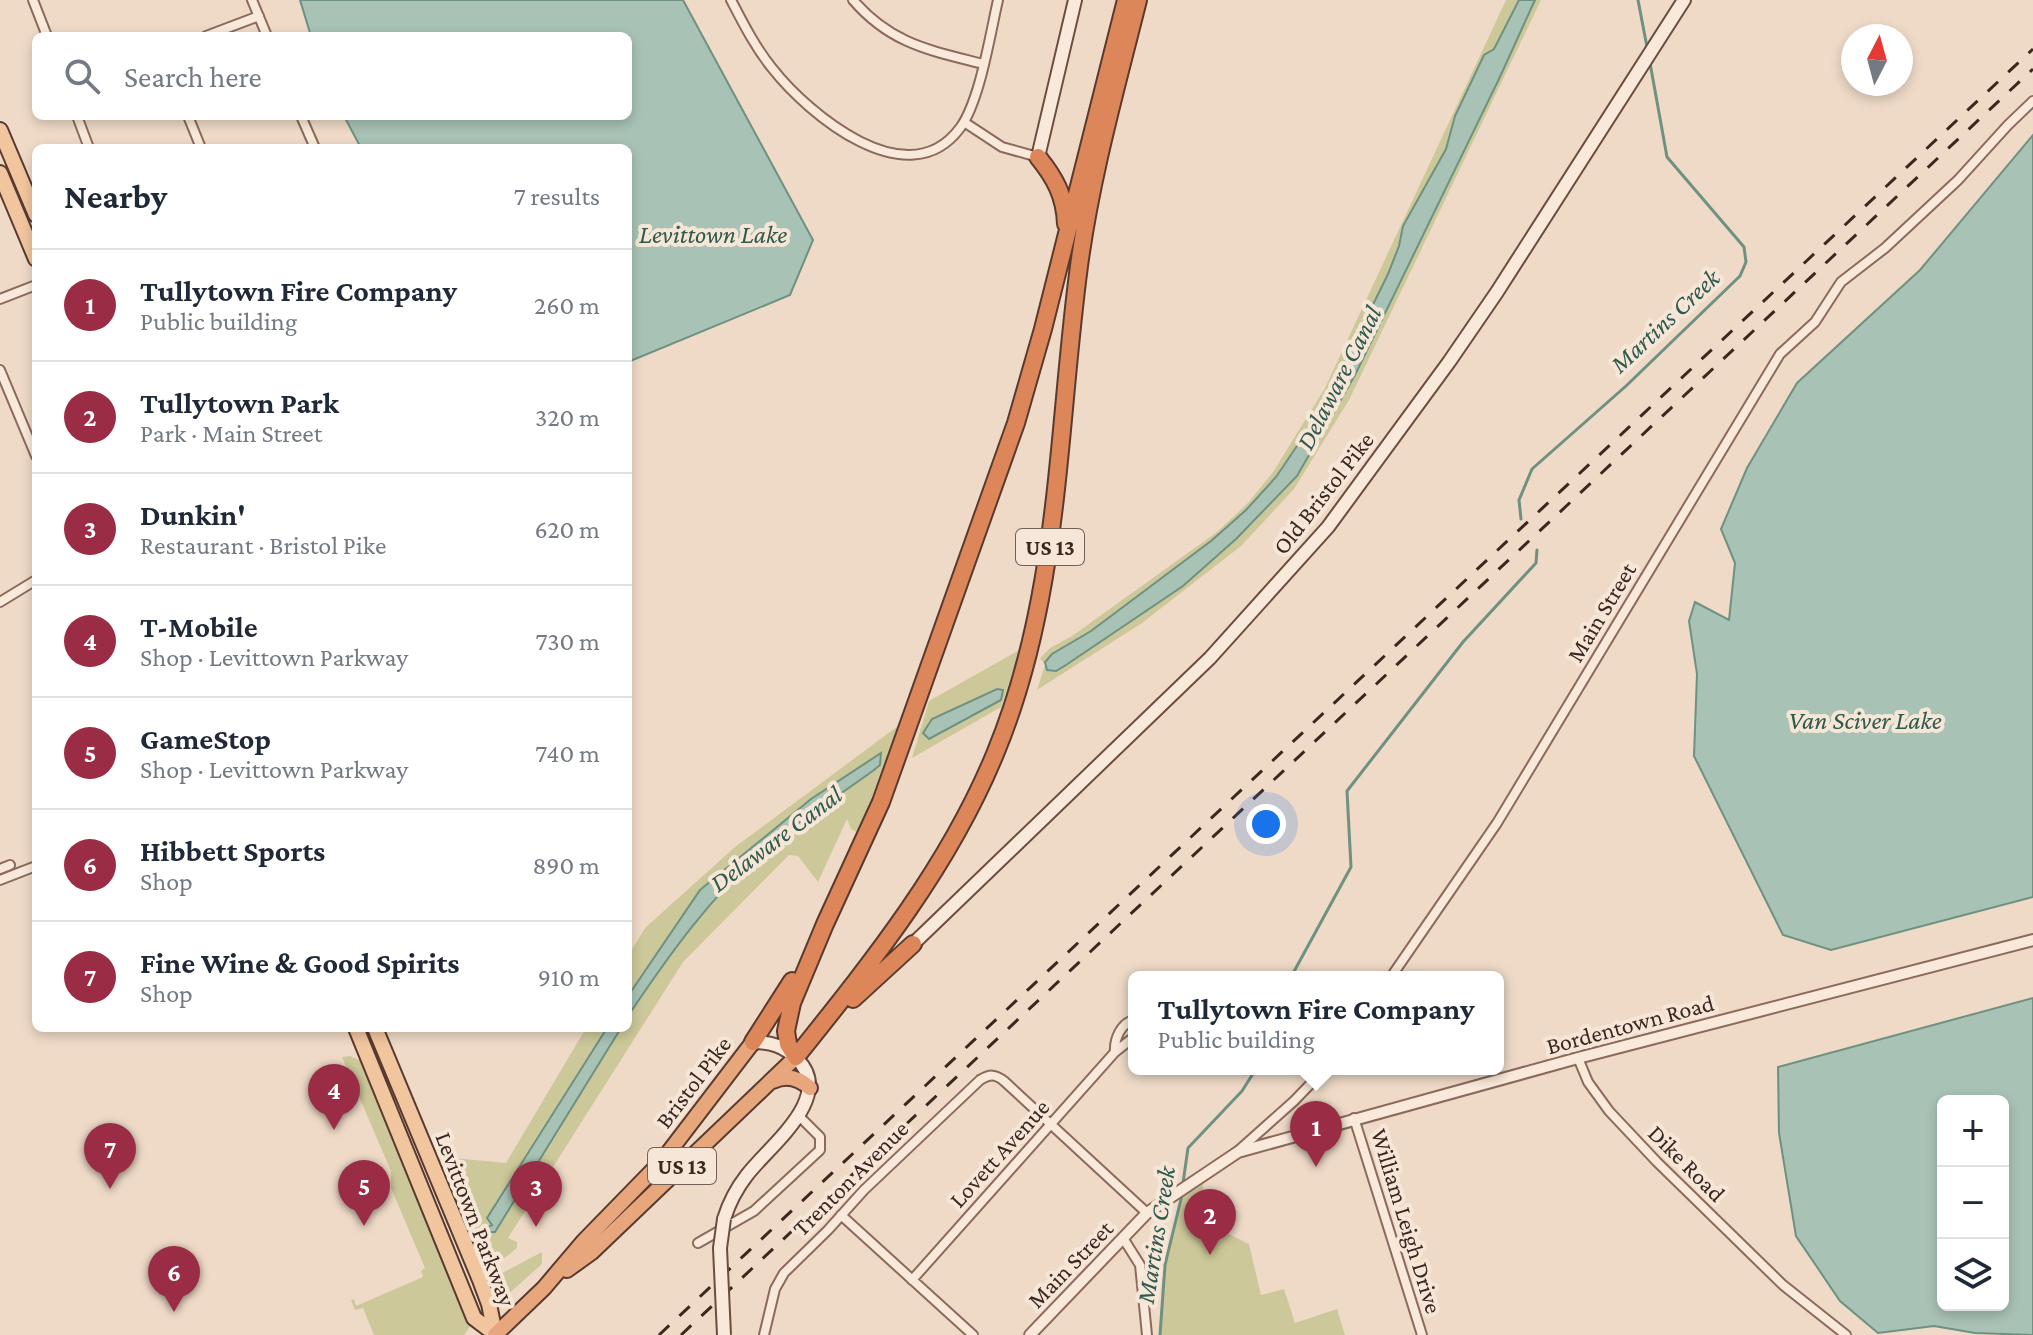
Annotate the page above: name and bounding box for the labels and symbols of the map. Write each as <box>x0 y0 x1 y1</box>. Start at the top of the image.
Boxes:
north arrow <box>1841 24 1913 96</box>
water label: Levittown Lake <box>639 220 787 249</box>
water label: Martins Creek <box>1604 262 1727 380</box>
water label: Delaware Canal <box>1290 301 1388 455</box>
street label: Old Bristol Pike <box>1267 427 1379 559</box>
road number: US 13 <box>1016 529 1084 565</box>
street label: Main Street <box>1561 557 1642 666</box>
water label: Van Sciver Lake <box>1789 706 1942 735</box>
water label: Delaware Canal <box>705 780 848 898</box>
your location <box>1246 804 1286 844</box>
street label: Bordentown Road <box>1543 989 1717 1059</box>
street label: Bristol Pike <box>650 1031 736 1133</box>
pin: 4 <box>308 1064 360 1130</box>
street label: Lovett Avenue <box>943 1093 1055 1213</box>
pin: 1 <box>1290 1101 1342 1167</box>
street label: Trenton Avenue <box>787 1115 913 1241</box>
street label: Dike Road <box>1643 1119 1731 1207</box>
pin: 7 <box>84 1123 136 1189</box>
street label: William Leigh Drive <box>1366 1125 1448 1317</box>
street label: Levittown Parkway <box>430 1128 522 1311</box>
road number: US 13 <box>648 1148 716 1184</box>
pin: 5 <box>338 1160 390 1226</box>
pin: 3 <box>510 1161 562 1227</box>
water label: Martins Creek <box>1131 1163 1181 1307</box>
pin: 2 <box>1184 1189 1236 1255</box>
street label: Main Street <box>1022 1214 1119 1313</box>
pin: 6 <box>148 1246 200 1312</box>

